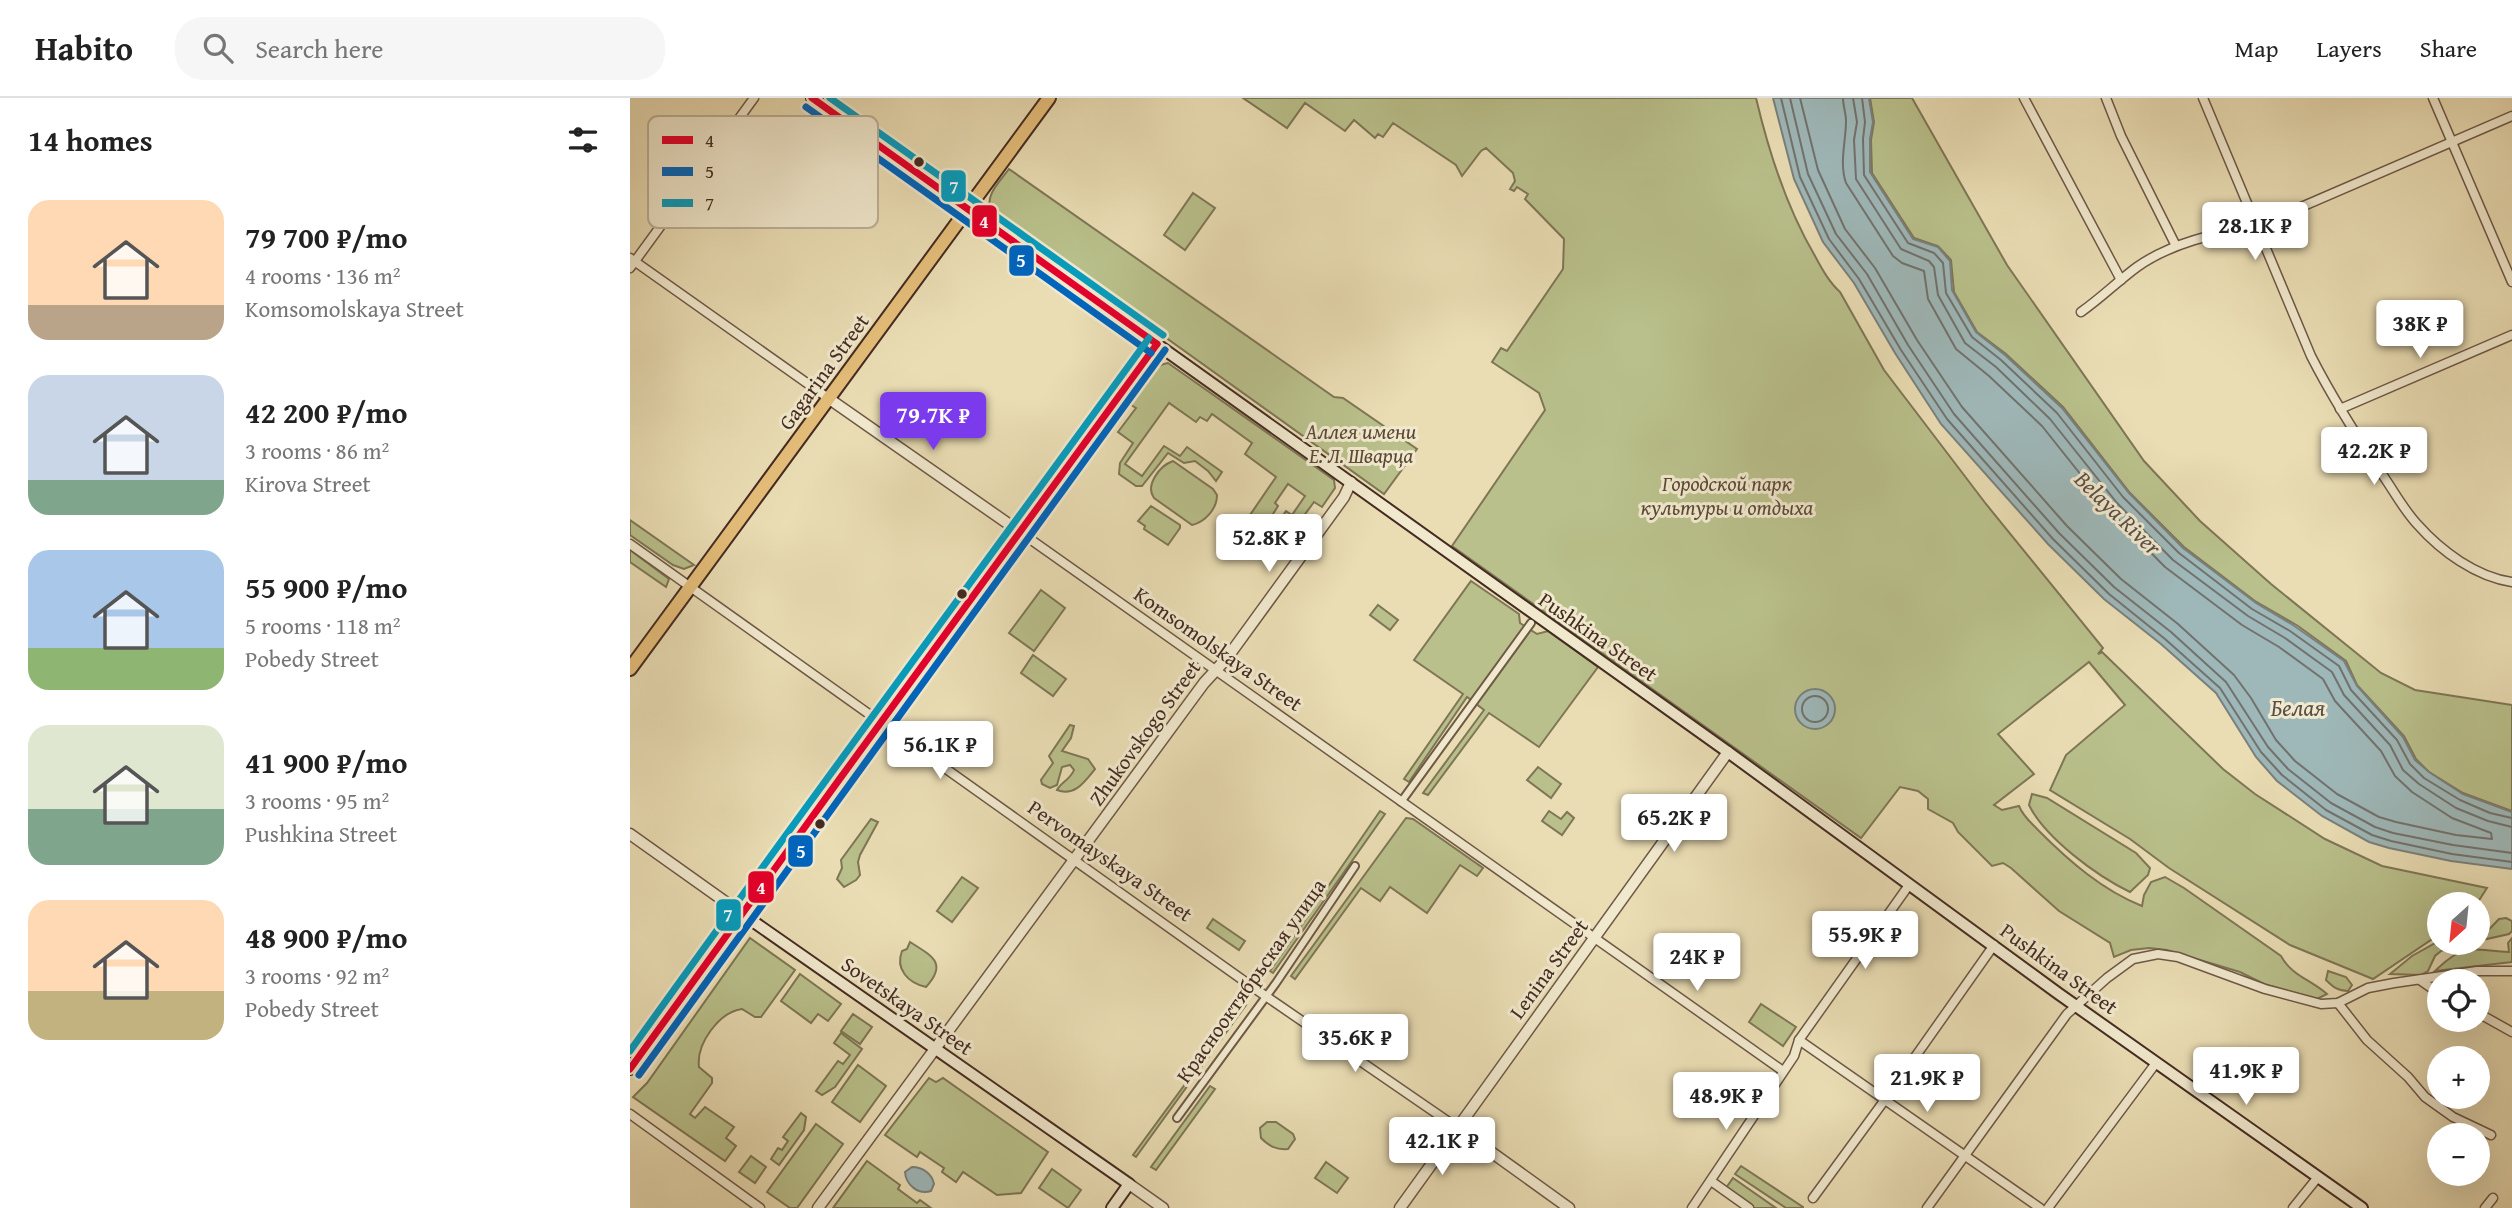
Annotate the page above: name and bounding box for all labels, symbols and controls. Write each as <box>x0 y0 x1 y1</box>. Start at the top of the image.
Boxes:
search box <box>175 17 665 80</box>
text: Habito <box>35 24 133 72</box>
icon: search <box>199 29 237 67</box>
text: Search here <box>255 29 383 68</box>
text: Map <box>2235 31 2278 66</box>
text: Layers <box>2316 31 2382 66</box>
text: Share <box>2420 31 2477 66</box>
legend <box>648 116 878 228</box>
text: 14 homes <box>28 118 153 162</box>
icon: filters <box>564 121 602 159</box>
text: 4 <box>705 126 714 154</box>
unlabelled marker <box>912 155 926 169</box>
text: 5 <box>705 157 714 185</box>
line badge: 7 <box>940 169 967 203</box>
text: 7 <box>949 172 959 200</box>
text: 7 <box>705 189 714 217</box>
pin: 28.1K ₽ <box>2190 202 2320 262</box>
line badge: 4 <box>971 204 998 238</box>
text: 4 <box>979 207 989 235</box>
text: 28.1K ₽ <box>2218 208 2292 241</box>
text: 79 700 ₽/mo <box>245 215 408 259</box>
icon: home <box>84 228 168 312</box>
line badge: 5 <box>1008 244 1035 277</box>
text: 5 <box>1016 246 1026 274</box>
text: 4 rooms · 136 m² <box>245 259 400 292</box>
text: Komsomolskaya Street <box>245 292 464 325</box>
pin: 38K ₽ <box>2371 300 2469 360</box>
text: 38K ₽ <box>2392 306 2448 339</box>
street label: Gagarina Street <box>771 307 877 436</box>
text: 42 200 ₽/mo <box>245 390 408 434</box>
pin: 79.7K ₽ <box>868 392 998 452</box>
text: 79.7K ₽ <box>896 398 970 431</box>
icon: home <box>84 403 168 487</box>
park label: Аллея имени Е. Л. Шварца <box>1305 416 1417 471</box>
pin: 42.2K ₽ <box>2309 428 2439 487</box>
text: 42.2K ₽ <box>2337 433 2411 466</box>
text: 3 rooms · 86 m² <box>245 434 389 467</box>
water label: Belaya River <box>2067 462 2170 563</box>
text: Kirova Street <box>245 467 371 500</box>
park label: Городской парк культуры и отдыха <box>1641 468 1814 523</box>
pin: 52.8K ₽ <box>1204 514 1334 574</box>
text: 52.8K ₽ <box>1232 520 1306 553</box>
text: 55 900 ₽/mo <box>245 565 408 609</box>
icon: home <box>84 578 168 662</box>
street label: Komsomolskaya Street <box>1128 579 1310 719</box>
street label: Pushkina Street <box>1533 584 1665 689</box>
unlabelled marker <box>955 587 969 601</box>
text: 5 rooms · 118 m² <box>245 609 400 642</box>
text: Pobedy Street <box>245 642 379 675</box>
street label: Zhukovskogo Street <box>1081 653 1208 812</box>
water label: Белая <box>2271 691 2325 724</box>
pin: 56.1K ₽ <box>875 722 1005 781</box>
text: 56.1K ₽ <box>903 727 977 760</box>
text: 41 900 ₽/mo <box>245 740 408 784</box>
icon: home <box>84 753 168 837</box>
text: 3 rooms · 95 m² <box>245 784 389 817</box>
street label: Pervomayskaya Street <box>1022 792 1199 929</box>
pin: 65.2K ₽ <box>1609 794 1739 854</box>
text: 65.2K ₽ <box>1637 800 1711 833</box>
text: Pushkina Street <box>245 817 397 850</box>
unlabelled marker <box>813 817 827 831</box>
line badge: 5 <box>787 834 814 868</box>
text: 5 <box>796 837 806 865</box>
line badge: 4 <box>747 870 775 904</box>
street label: Краснооктябрьская улица <box>1168 872 1333 1089</box>
text: 4 <box>756 873 766 901</box>
north arrow <box>2427 892 2490 956</box>
map controls <box>2427 892 2490 1186</box>
line badge: 7 <box>715 898 742 932</box>
text: 7 <box>723 900 733 928</box>
street label: Lenina Street <box>1502 912 1596 1025</box>
pin: 55.9K ₽ <box>1800 912 1930 971</box>
text: 48 900 ₽/mo <box>245 915 408 959</box>
street label: Pushkina Street <box>1994 915 2125 1022</box>
text: 55.9K ₽ <box>1828 917 1902 950</box>
icon: home <box>84 928 168 1012</box>
pin: 24K ₽ <box>1648 934 1746 993</box>
text: 24K ₽ <box>1669 939 1725 972</box>
street label: Sovetskaya Street <box>835 949 980 1063</box>
text: 3 rooms · 92 m² <box>245 959 389 992</box>
button: locate <box>2427 969 2490 1032</box>
text: Pobedy Street <box>245 992 379 1025</box>
pin: 35.6K ₽ <box>1290 1014 1420 1074</box>
text: 35.6K ₽ <box>1318 1020 1392 1053</box>
button: + <box>2427 1046 2490 1109</box>
pin: 41.9K ₽ <box>2181 1048 2311 1107</box>
text: 41.9K ₽ <box>2209 1053 2283 1086</box>
pin: 21.9K ₽ <box>1862 1054 1992 1114</box>
text: 21.9K ₽ <box>1890 1060 1964 1093</box>
pin: 48.9K ₽ <box>1661 1072 1791 1132</box>
text: 48.9K ₽ <box>1689 1078 1763 1111</box>
pin: 42.1K ₽ <box>1377 1118 1507 1177</box>
text: 42.1K ₽ <box>1405 1123 1479 1156</box>
button: − <box>2427 1123 2490 1186</box>

